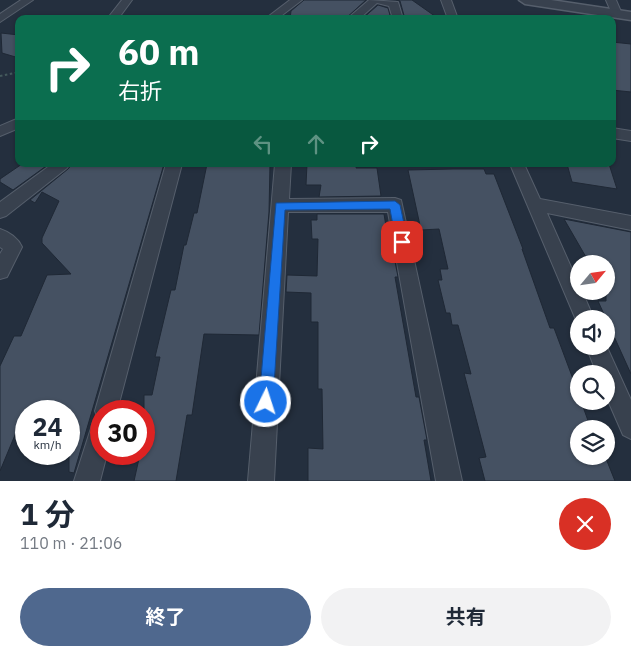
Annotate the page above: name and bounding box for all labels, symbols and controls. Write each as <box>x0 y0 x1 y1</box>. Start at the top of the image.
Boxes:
text: 60 m <box>118 29 200 75</box>
icon: right <box>35 35 100 100</box>
text: 右折 <box>118 76 162 105</box>
icon: left <box>249 130 277 158</box>
icon: ahead <box>302 130 330 158</box>
icon: right <box>355 130 383 158</box>
pin <box>381 221 423 263</box>
icon: arrive <box>388 228 416 256</box>
north arrow <box>570 255 615 300</box>
map controls <box>570 255 615 465</box>
button: sound <box>570 310 615 355</box>
button: search <box>570 365 615 410</box>
position arrow <box>239 375 291 427</box>
speed limit sign: 30 <box>90 400 155 465</box>
text: 24 <box>32 410 63 443</box>
button: layers <box>570 420 615 465</box>
text: km/h <box>33 437 62 452</box>
text: 1 分 <box>20 494 75 533</box>
button: close <box>559 498 611 550</box>
text: 110 m · 21:06 <box>20 533 122 553</box>
button: 終了 <box>20 588 311 646</box>
button: 共有 <box>321 588 611 646</box>

